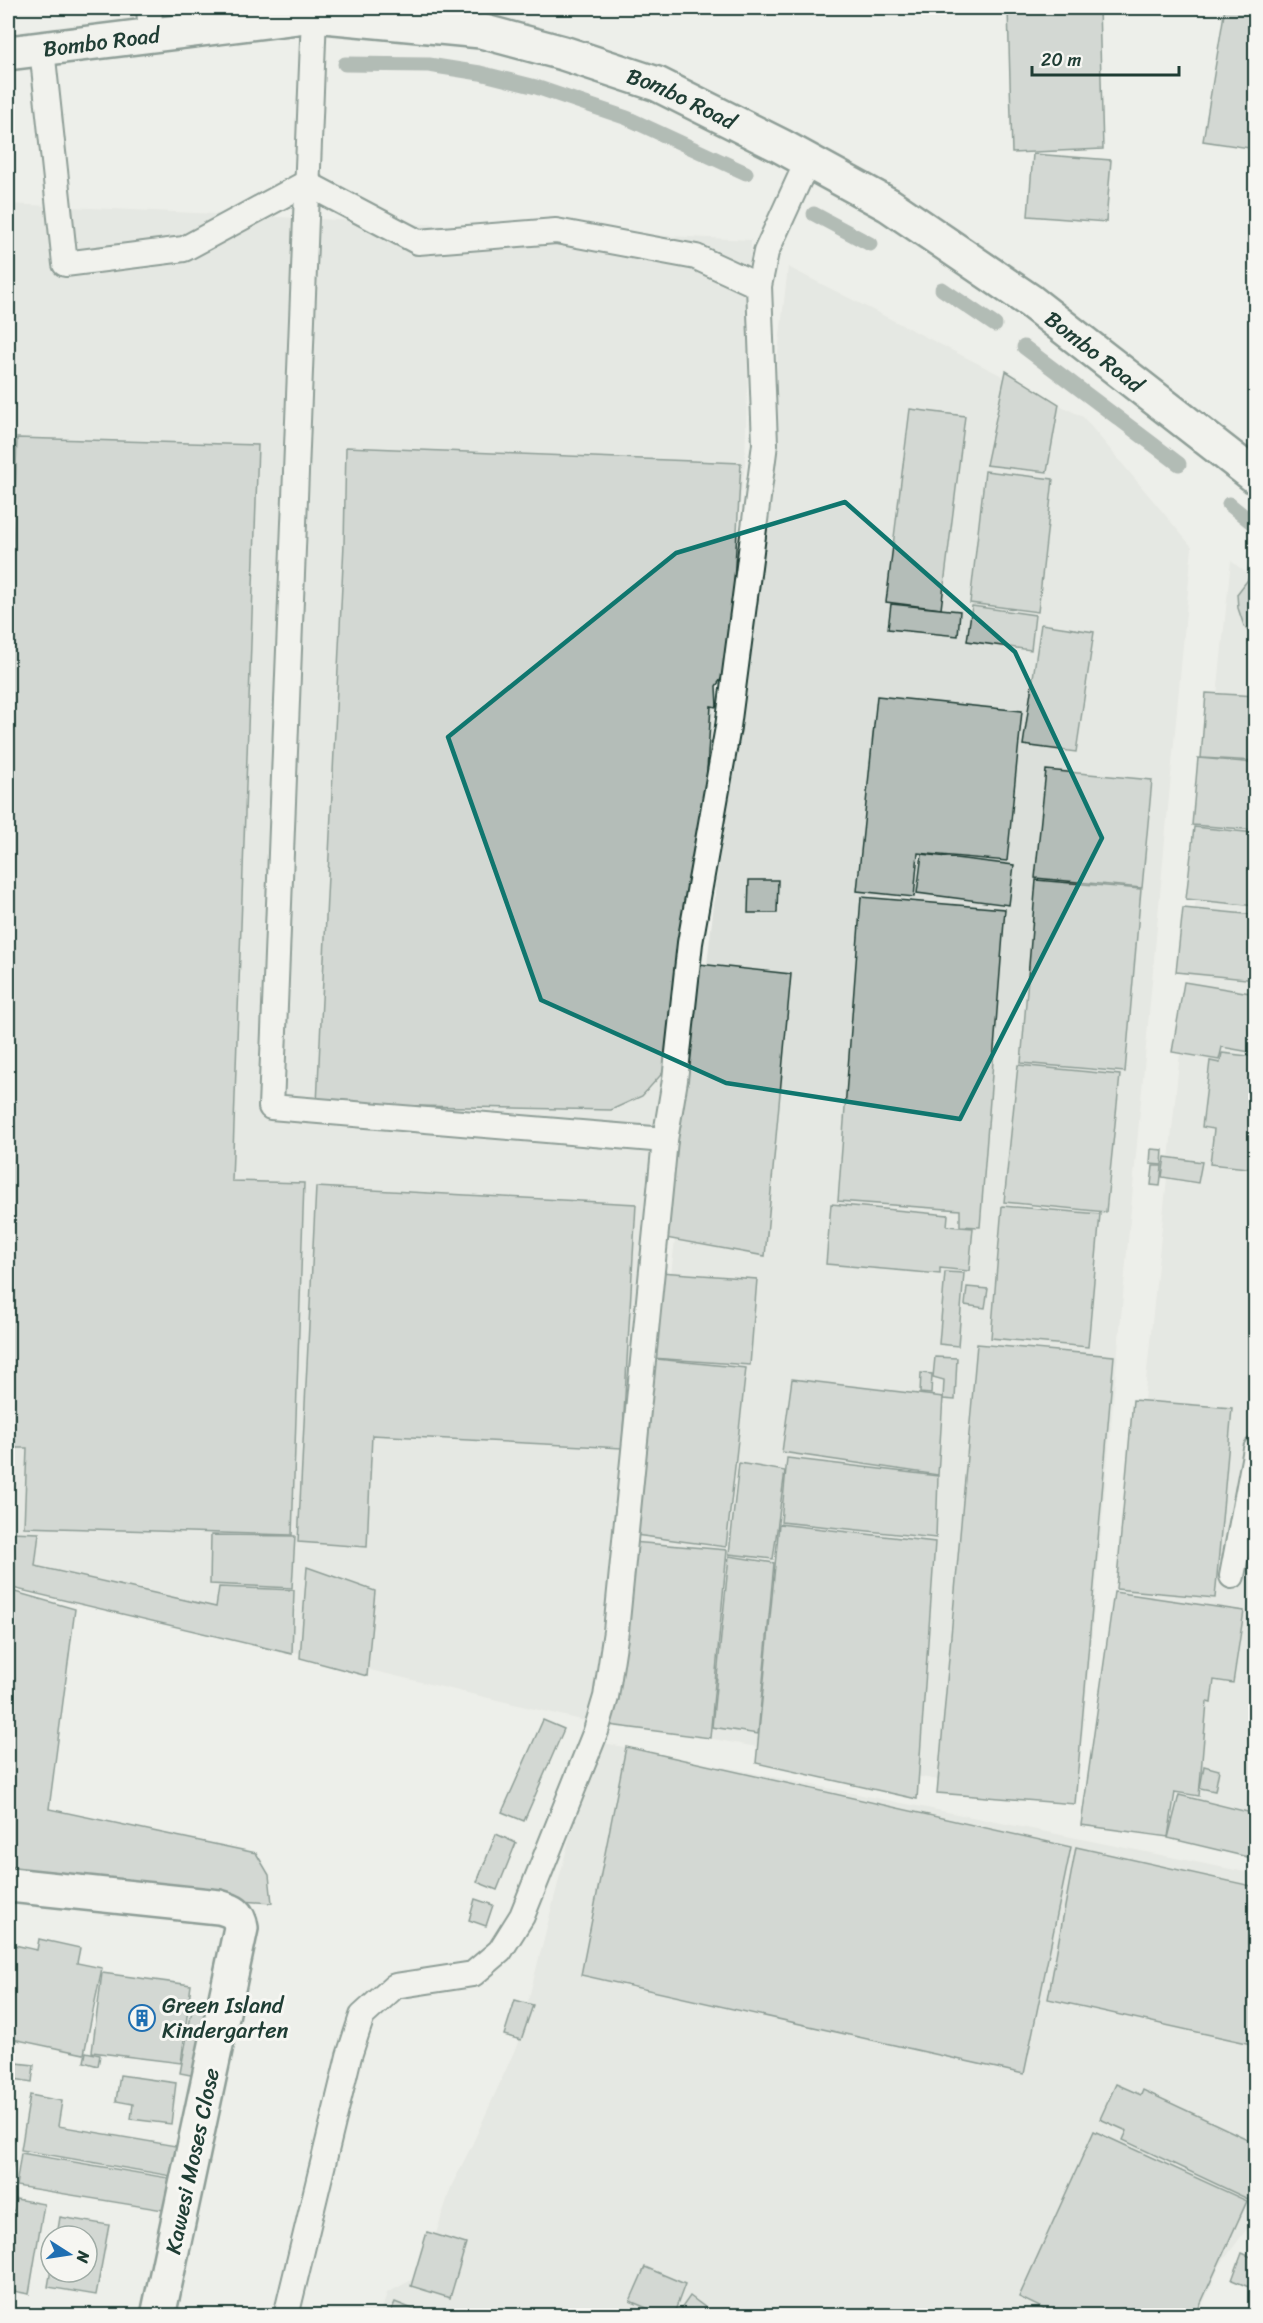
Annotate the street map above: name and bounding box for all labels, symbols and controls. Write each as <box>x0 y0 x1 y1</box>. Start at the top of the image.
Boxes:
street label: Bombo Road <box>41 15 163 68</box>
scale bar <box>1032 39 1179 77</box>
text: 20 m <box>1041 44 1081 76</box>
street label: Bombo Road <box>622 56 745 141</box>
street label: Bombo Road <box>1036 300 1154 404</box>
place label: Green Island Kindergarten <box>162 1986 289 2050</box>
building icon: Green Island Kindergarten <box>127 2003 157 2033</box>
street label: Kawesi Moses Close <box>153 2064 231 2258</box>
north arrow <box>39 2224 99 2284</box>
text: N <box>68 2248 99 2266</box>

